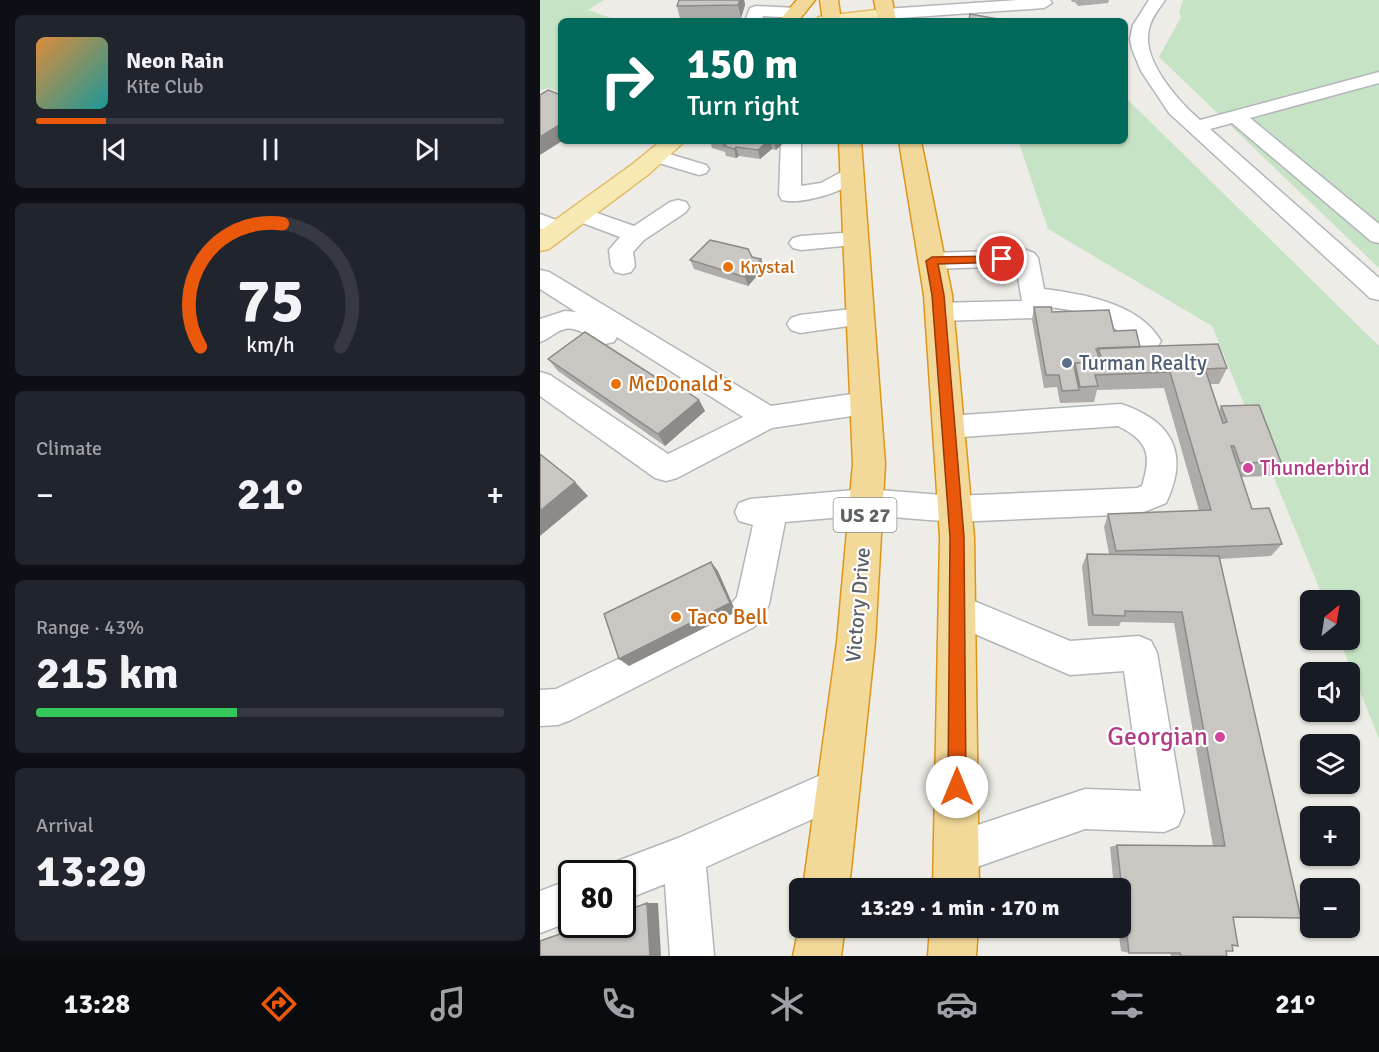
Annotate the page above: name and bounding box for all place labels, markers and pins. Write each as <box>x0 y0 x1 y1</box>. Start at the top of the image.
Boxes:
pin <box>976 233 1027 284</box>
place label: Krystal <box>740 256 795 278</box>
marker: Krystal <box>721 260 735 274</box>
place label: Turman Realty <box>1079 350 1207 376</box>
marker: Turman Realty <box>1060 356 1074 370</box>
place label: McDonald's <box>628 371 732 397</box>
marker: McDonald's <box>609 377 623 391</box>
place label: Thunderbird <box>1260 455 1370 481</box>
marker: Thunderbird <box>1241 461 1255 475</box>
place label: Taco Bell <box>688 604 768 630</box>
marker: Taco Bell <box>669 610 683 624</box>
place label: Georgian <box>1107 721 1208 753</box>
marker: Georgian <box>1213 730 1227 744</box>

